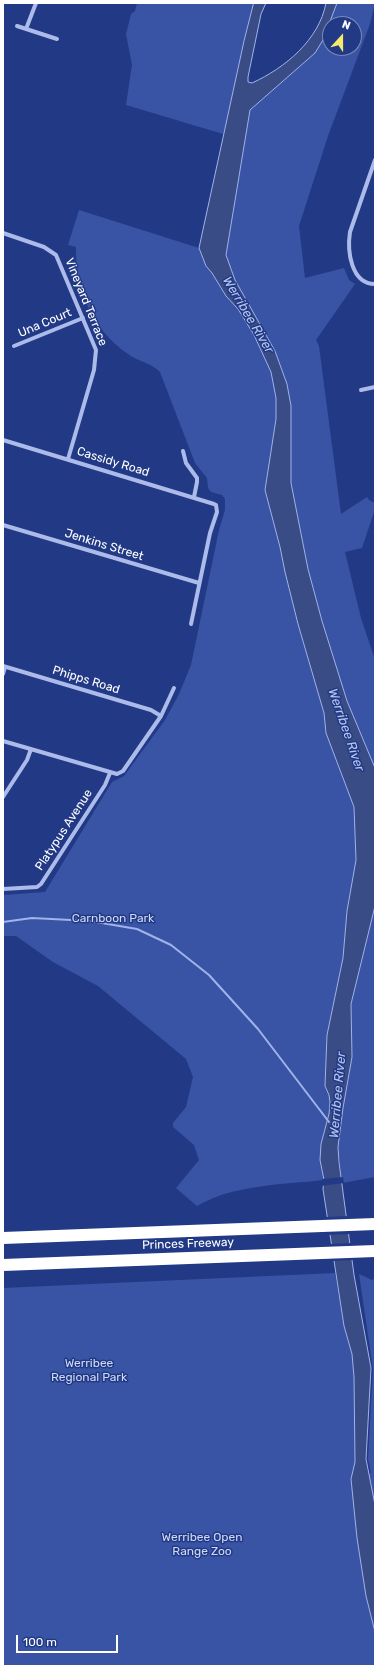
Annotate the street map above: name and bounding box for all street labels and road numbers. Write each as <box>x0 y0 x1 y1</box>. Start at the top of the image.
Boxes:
street label: Vineyard Terrace <box>62 256 110 348</box>
street label: Una Court <box>16 305 74 341</box>
street label: Cassidy Road <box>75 444 151 480</box>
street label: Jenkins Street <box>63 526 145 564</box>
street label: Phipps Road <box>51 663 121 697</box>
street label: Platypus Avenue <box>32 787 96 873</box>
street label: Princes Freeway <box>142 1235 234 1253</box>

